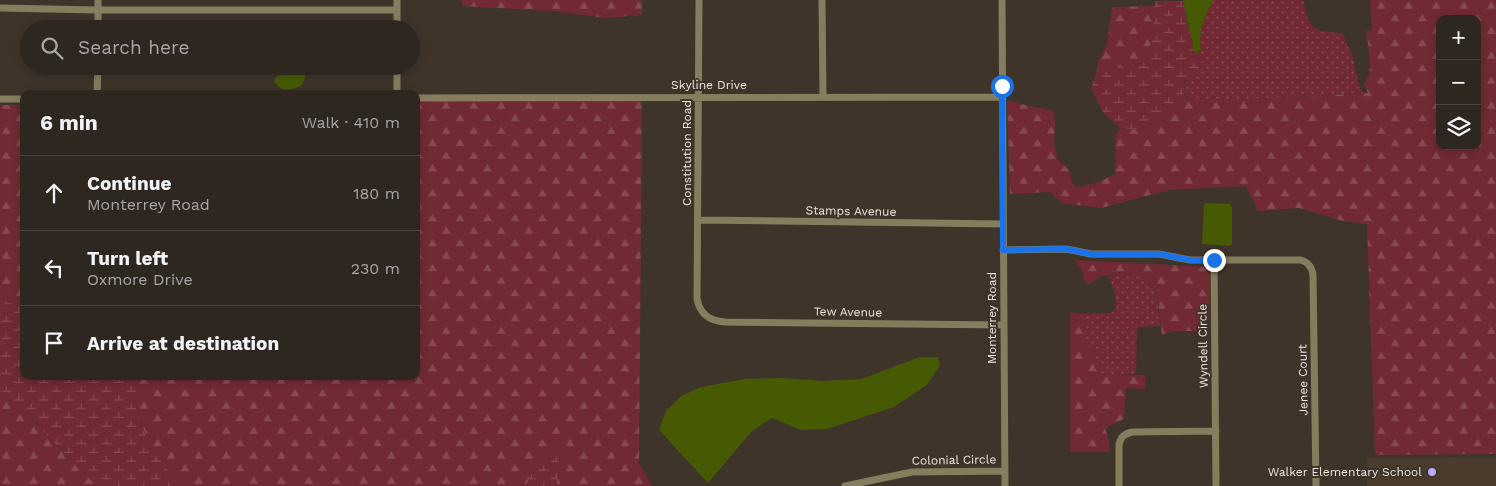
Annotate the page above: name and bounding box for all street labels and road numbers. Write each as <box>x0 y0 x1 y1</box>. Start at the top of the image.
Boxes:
street label: Skyline Drive <box>671 78 747 92</box>
street label: Constitution Road <box>680 100 694 206</box>
street label: Stamps Avenue <box>805 203 897 219</box>
street label: Monterrey Road <box>985 272 999 364</box>
street label: Tew Avenue <box>814 304 882 320</box>
street label: Wyndell Circle <box>1195 304 1211 388</box>
street label: Jenee Court <box>1295 344 1311 416</box>
street label: Colonial Circle <box>912 452 996 468</box>

